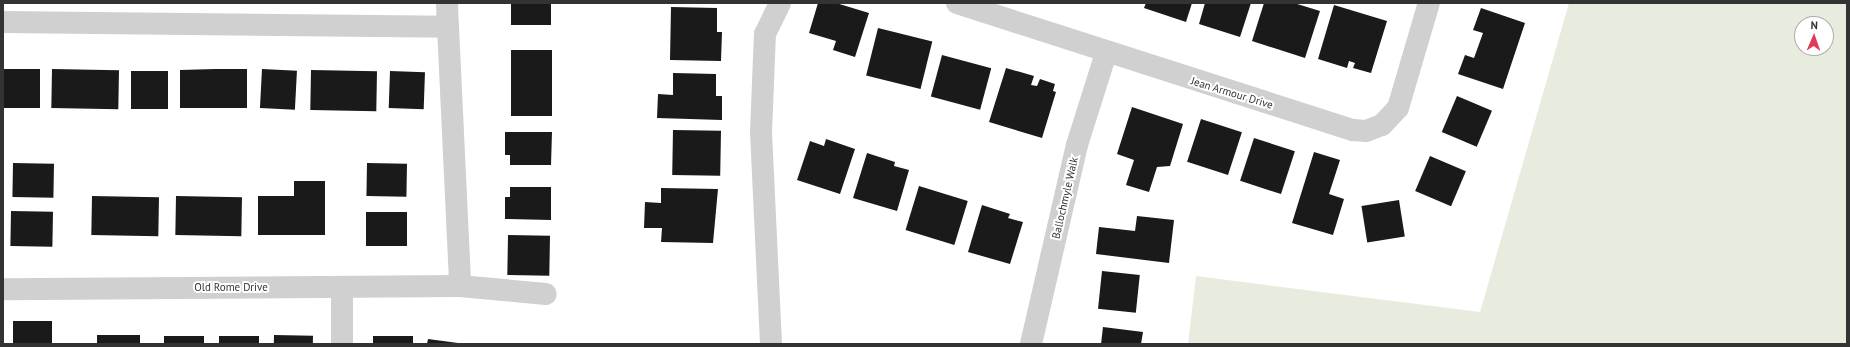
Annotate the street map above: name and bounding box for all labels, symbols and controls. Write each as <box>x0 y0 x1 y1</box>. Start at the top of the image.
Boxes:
north arrow <box>1794 16 1834 56</box>
text: N <box>1811 18 1818 32</box>
street label: Jean Armour Drive <box>1189 74 1275 112</box>
street label: Ballochmyle Walk <box>1049 156 1081 240</box>
street label: Old Rome Drive <box>194 280 268 294</box>

